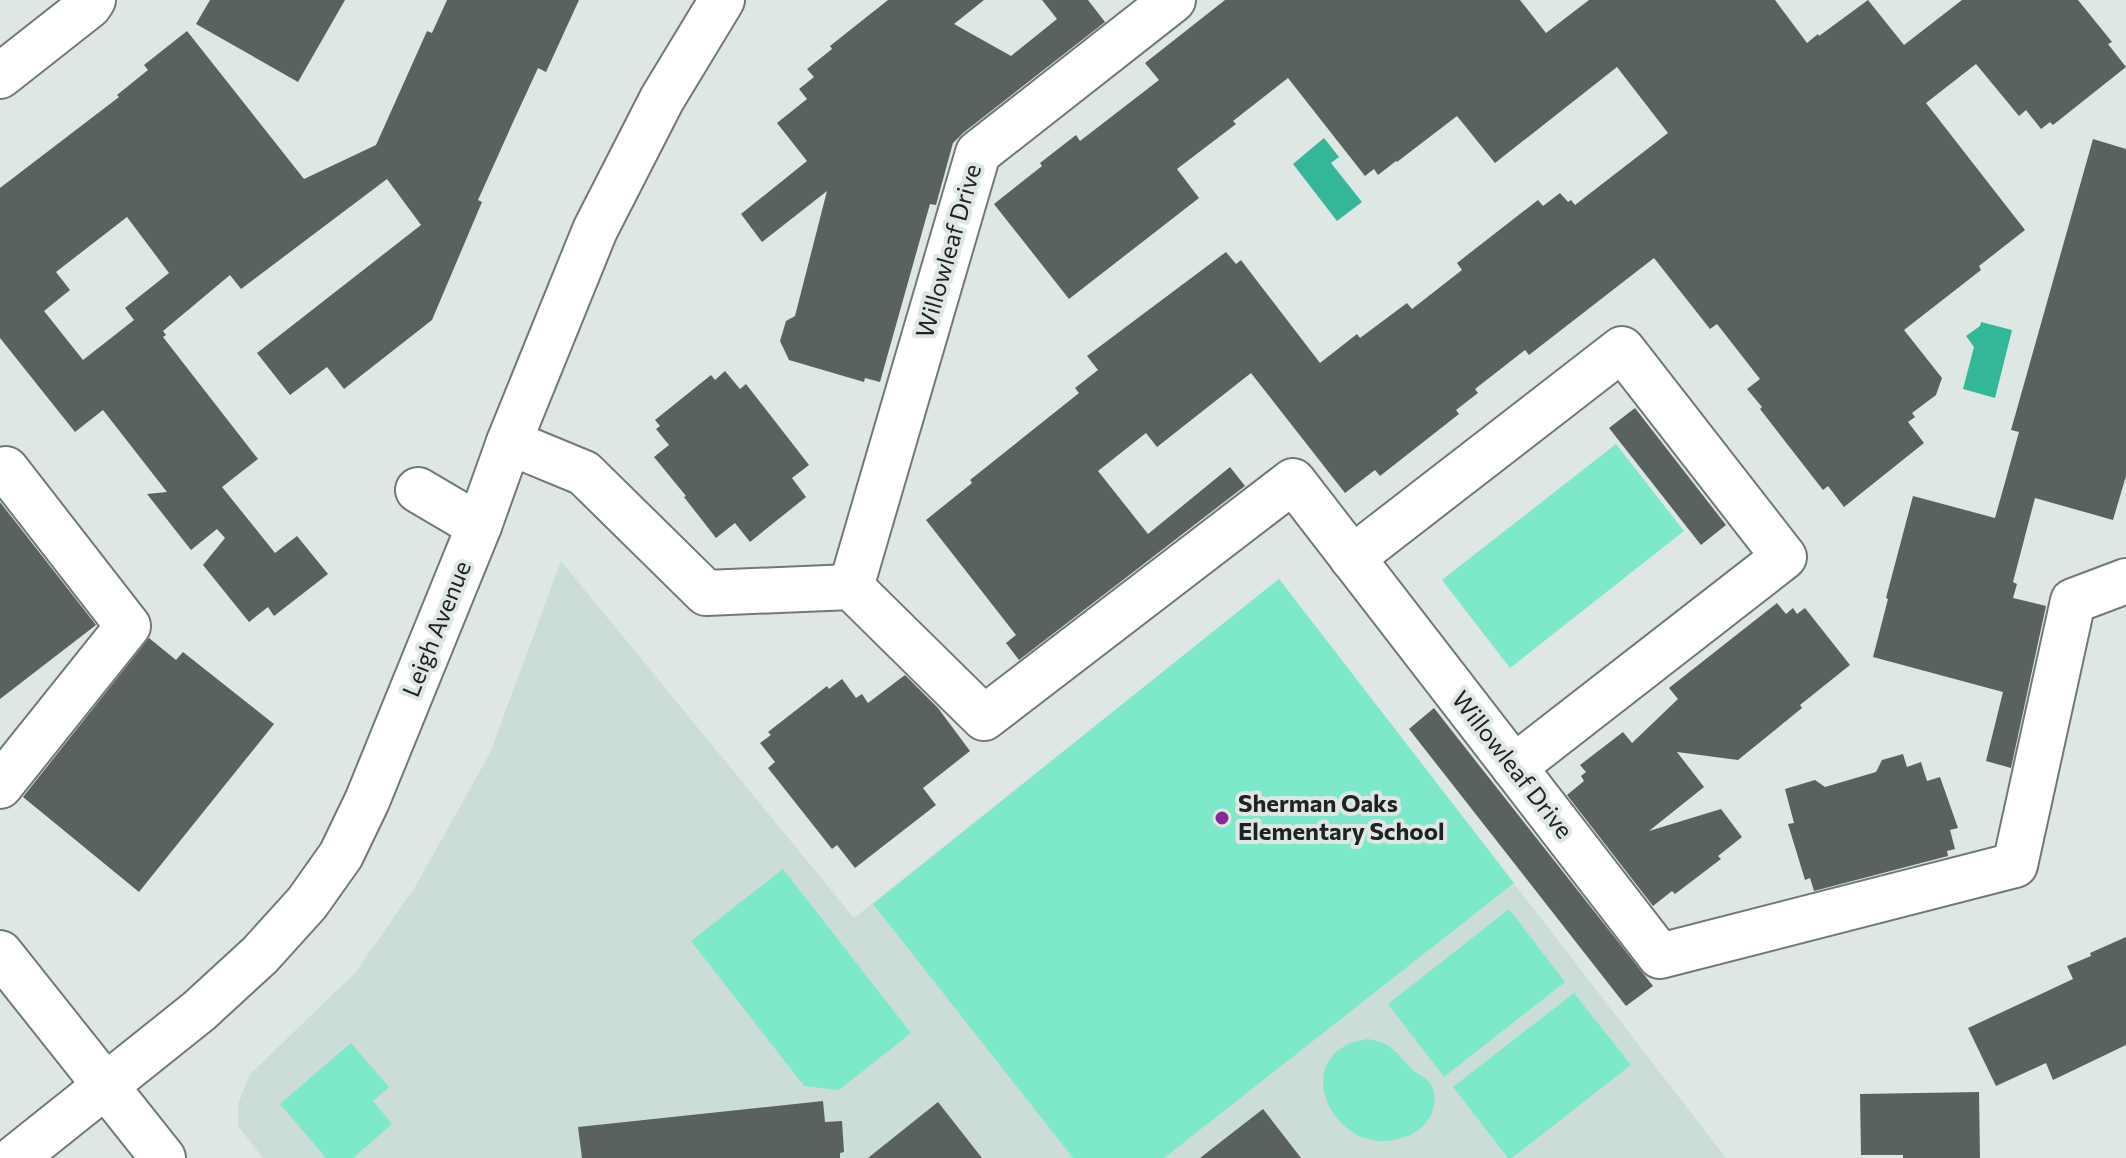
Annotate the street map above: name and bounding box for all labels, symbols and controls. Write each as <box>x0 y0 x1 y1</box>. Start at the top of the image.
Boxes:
street label: Willowleaf Drive <box>909 160 986 341</box>
street label: Leigh Avenue <box>395 556 476 701</box>
street label: Willowleaf Drive <box>1447 684 1580 844</box>
place label: Sherman Oaks Elementary School <box>1238 788 1445 845</box>
marker: Sherman Oaks Elementary School <box>1213 809 1231 827</box>

